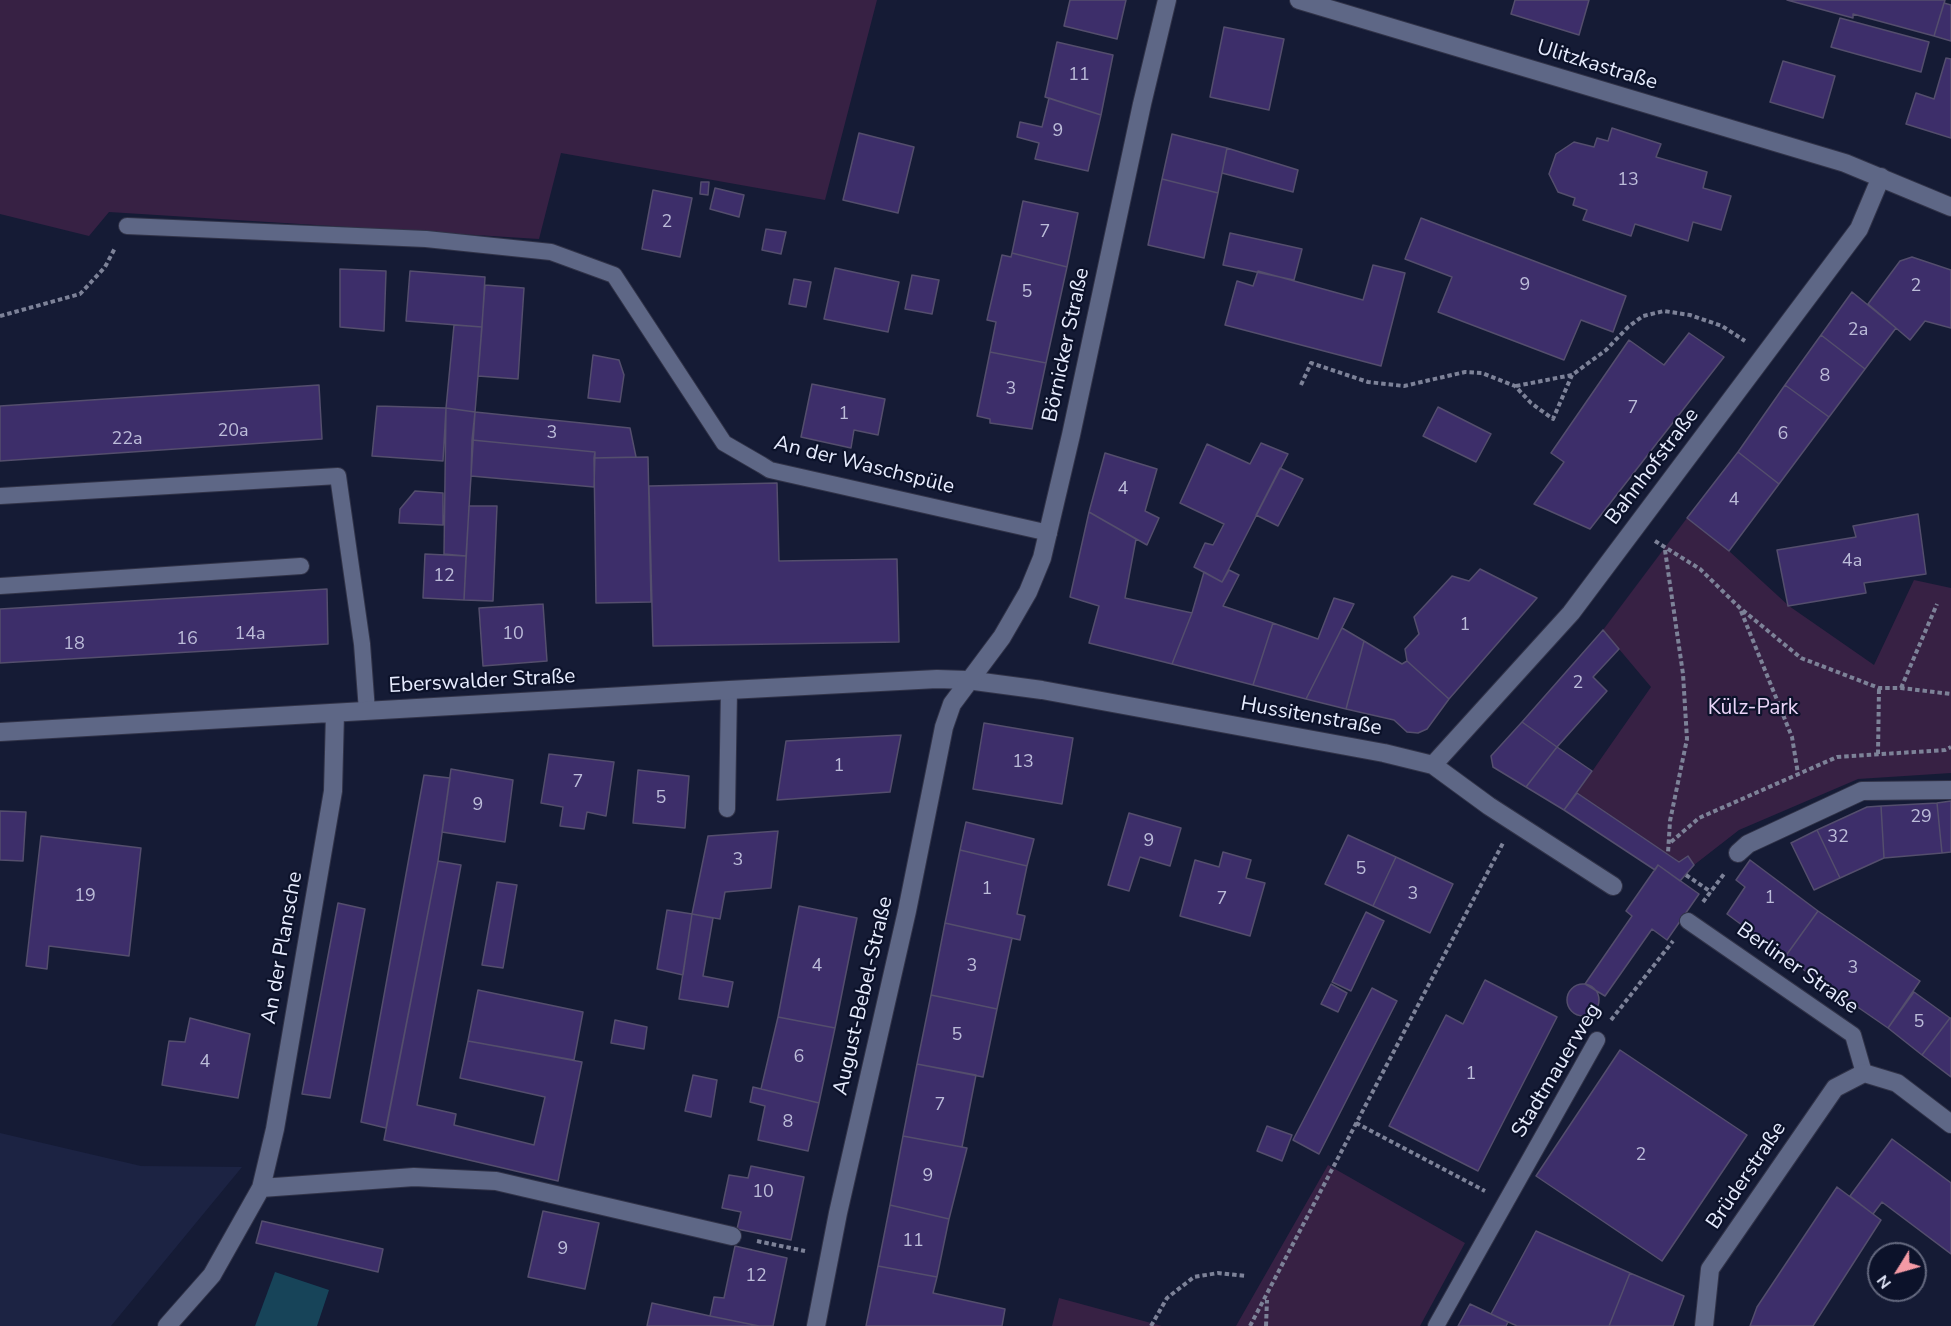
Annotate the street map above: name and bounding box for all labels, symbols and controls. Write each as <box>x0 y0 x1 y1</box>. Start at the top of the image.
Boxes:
street label: Ulitzkastraße <box>1534 36 1660 96</box>
house number: 11 <box>1068 65 1090 87</box>
house number: 9 <box>1053 121 1063 143</box>
house number: 13 <box>1617 170 1639 192</box>
house number: 2 <box>662 212 672 234</box>
house number: 7 <box>1040 222 1050 244</box>
street label: Börnicker Straße <box>1038 266 1096 424</box>
house number: 9 <box>1520 275 1530 297</box>
house number: 2 <box>1911 276 1921 298</box>
house number: 5 <box>1022 282 1032 304</box>
house number: 2a <box>1848 320 1868 342</box>
house number: 8 <box>1820 366 1830 388</box>
house number: 3 <box>1006 379 1016 401</box>
house number: 7 <box>1628 398 1638 420</box>
house number: 1 <box>839 404 849 426</box>
street label: Bahnhofstraße <box>1601 404 1705 530</box>
house number: 20a <box>217 421 249 443</box>
house number: 3 <box>547 423 557 445</box>
house number: 6 <box>1778 424 1788 446</box>
house number: 22a <box>111 429 143 451</box>
street label: An der Waschspüle <box>771 431 957 501</box>
house number: 4 <box>1118 479 1128 501</box>
house number: 4 <box>1729 490 1739 512</box>
house number: 4a <box>1842 551 1862 573</box>
house number: 12 <box>433 566 455 588</box>
house number: 1 <box>1460 615 1470 637</box>
house number: 14a <box>234 624 266 646</box>
house number: 10 <box>502 624 524 646</box>
house number: 16 <box>176 629 198 651</box>
house number: 18 <box>63 634 85 656</box>
street label: Eberswalder Straße <box>388 665 576 699</box>
house number: 2 <box>1573 673 1583 695</box>
street label: Hussitenstraße <box>1238 692 1384 742</box>
park label: Külz-Park <box>1708 696 1798 722</box>
house number: 13 <box>1012 752 1034 774</box>
house number: 1 <box>834 756 844 778</box>
house number: 7 <box>573 772 583 794</box>
house number: 5 <box>656 788 666 810</box>
house number: 9 <box>473 795 483 817</box>
house number: 29 <box>1910 807 1932 829</box>
house number: 32 <box>1827 827 1849 849</box>
house number: 9 <box>1144 831 1154 853</box>
house number: 3 <box>733 850 743 872</box>
house number: 5 <box>1356 859 1366 881</box>
street label: An der Plansche <box>257 870 309 1026</box>
house number: 1 <box>982 879 992 901</box>
house number: 3 <box>1408 884 1418 906</box>
house number: 19 <box>74 886 96 908</box>
house number: 1 <box>1765 888 1775 910</box>
house number: 7 <box>1217 889 1227 911</box>
street label: August-Bebel-Straße <box>829 894 899 1098</box>
street label: Berliner Straße <box>1731 918 1863 1020</box>
house number: 4 <box>812 956 822 978</box>
house number: 3 <box>967 956 977 978</box>
house number: 3 <box>1848 958 1858 980</box>
street label: Stadtmauerweg <box>1507 999 1607 1143</box>
house number: 5 <box>1914 1012 1924 1034</box>
house number: 5 <box>952 1025 962 1047</box>
house number: 6 <box>794 1047 804 1069</box>
house number: 4 <box>200 1052 210 1074</box>
house number: 1 <box>1466 1064 1476 1086</box>
house number: 7 <box>935 1095 945 1117</box>
house number: 8 <box>783 1112 793 1134</box>
street label: Brüderstraße <box>1702 1117 1792 1235</box>
house number: 2 <box>1636 1145 1646 1167</box>
house number: 9 <box>923 1166 933 1188</box>
house number: 10 <box>752 1182 774 1204</box>
house number: 11 <box>902 1231 924 1253</box>
house number: 9 <box>558 1239 568 1261</box>
north arrow <box>1867 1242 1927 1302</box>
house number: 12 <box>745 1266 767 1288</box>
text: N <box>1872 1270 1897 1293</box>

